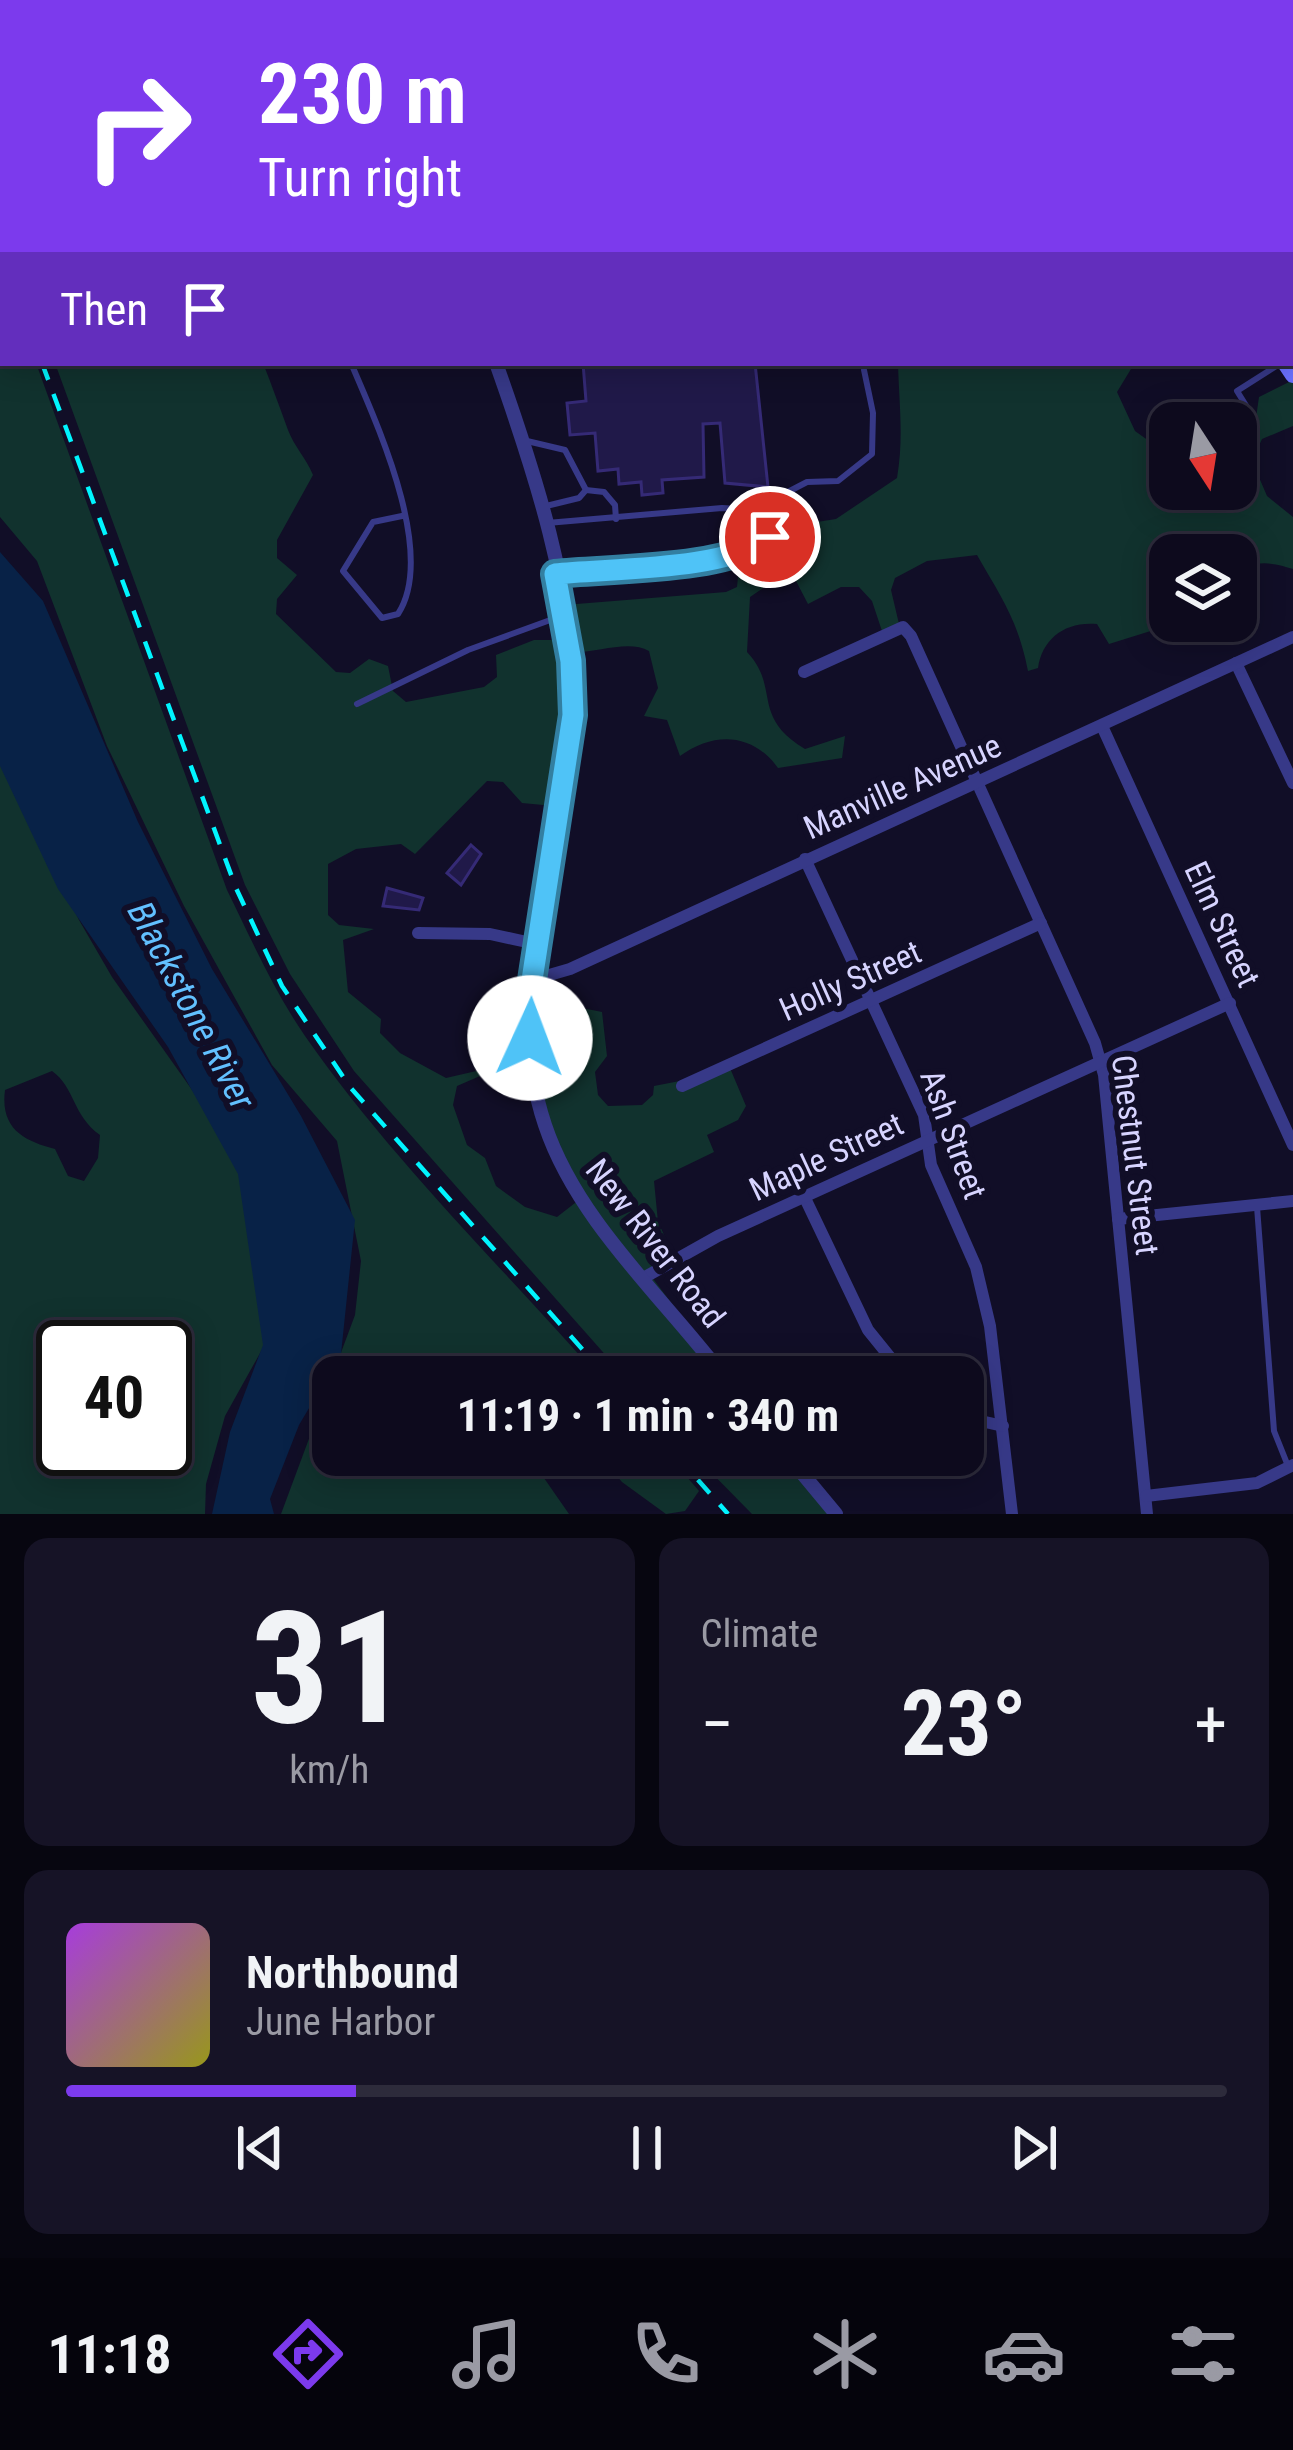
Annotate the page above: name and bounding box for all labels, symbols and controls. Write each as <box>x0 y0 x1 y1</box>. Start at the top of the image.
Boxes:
text: 230 m <box>258 45 467 144</box>
icon: right <box>60 48 216 204</box>
text: Turn right <box>258 146 462 209</box>
icon: arrive <box>172 276 238 342</box>
text: Then <box>60 283 148 336</box>
north arrow <box>1149 402 1257 510</box>
map controls <box>1149 402 1257 642</box>
pin <box>719 486 821 588</box>
icon: arrive <box>737 504 803 570</box>
button: layers <box>1149 534 1257 642</box>
street label: Manville Avenue <box>798 726 1007 847</box>
street label: Elm Street <box>1177 855 1268 993</box>
water label: Blackstone River <box>119 895 264 1118</box>
street label: Holly Street <box>773 932 927 1029</box>
position arrow <box>467 975 593 1101</box>
street label: Chestnut Street <box>1104 1053 1167 1257</box>
street label: Ash Street <box>912 1064 995 1204</box>
street label: Maple Street <box>743 1104 909 1209</box>
street label: New River Road <box>578 1151 734 1335</box>
speed limit sign: 40 <box>36 1320 192 1476</box>
text: 11:19 · 1 min · 340 m <box>457 1389 839 1442</box>
text: 31 <box>250 1577 408 1760</box>
text: Climate <box>701 1611 818 1657</box>
text: 23° <box>901 1672 1027 1777</box>
text: − <box>701 1686 734 1763</box>
text: + <box>1194 1686 1227 1763</box>
text: km/h <box>289 1747 369 1793</box>
text: Northbound <box>246 1946 459 1999</box>
text: June Harbor <box>246 1999 435 2045</box>
icon: previous <box>227 2115 293 2181</box>
icon: pause <box>614 2115 680 2181</box>
icon: next <box>1001 2115 1067 2181</box>
icon: directions <box>266 2312 350 2396</box>
icon: music <box>445 2312 529 2396</box>
icon: phone <box>624 2312 708 2396</box>
icon: climate <box>803 2312 887 2396</box>
icon: car <box>982 2312 1066 2396</box>
icon: filters <box>1161 2312 1245 2396</box>
text: 11:18 <box>48 2323 171 2386</box>

